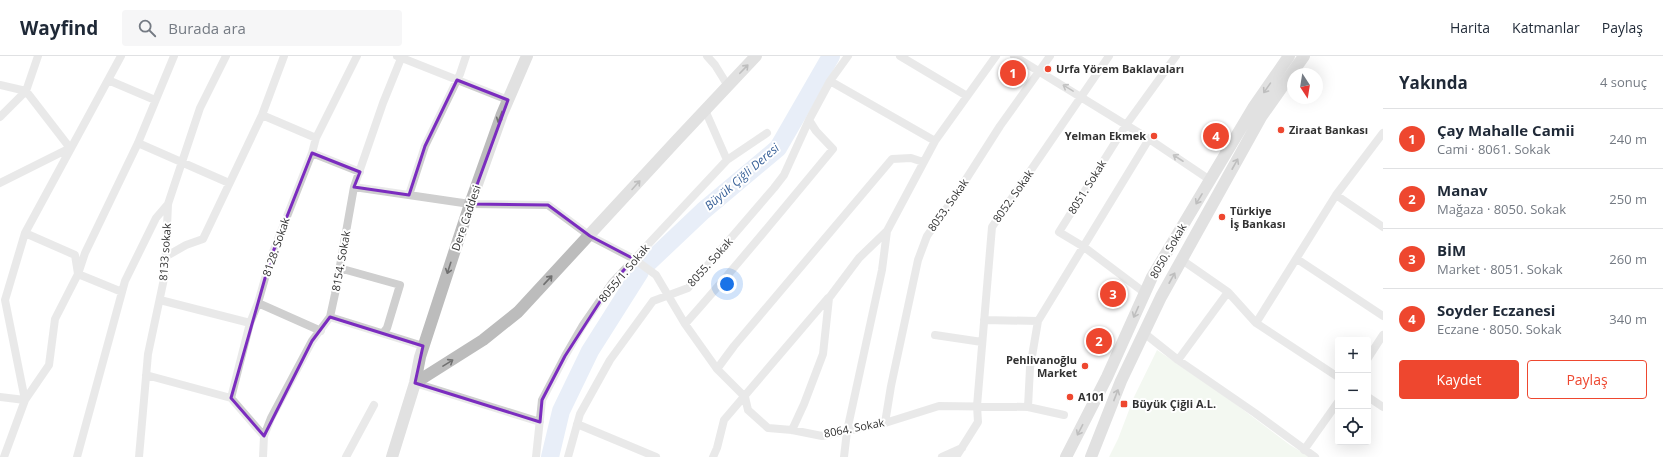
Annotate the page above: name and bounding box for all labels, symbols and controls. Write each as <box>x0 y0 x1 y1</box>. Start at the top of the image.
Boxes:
search box <box>122 10 402 46</box>
text: Wayfind <box>20 15 98 41</box>
icon: search <box>136 17 158 39</box>
text: Burada ara <box>168 18 246 38</box>
text: Harita <box>1450 18 1490 37</box>
text: Katmanlar <box>1512 18 1580 37</box>
text: Paylaş <box>1602 18 1643 37</box>
pin: 1 <box>1000 58 1026 88</box>
place label: Urfa Yörem Baklavaları <box>1056 61 1184 76</box>
one-way arrow <box>739 64 749 74</box>
marker: Urfa Yörem Baklavaları <box>1043 64 1053 74</box>
north arrow <box>1287 68 1323 104</box>
text: Yakında <box>1399 71 1468 94</box>
text: 4 sonuç <box>1600 73 1647 91</box>
one-way arrow <box>1263 82 1271 93</box>
one-way arrow <box>1062 84 1074 92</box>
one-way arrow <box>496 111 504 123</box>
text: Çay Mahalle Camii <box>1437 120 1575 140</box>
pin: 4 <box>1203 121 1229 151</box>
place label: Ziraat Bankası <box>1289 122 1368 137</box>
marker: Ziraat Bankası <box>1276 125 1286 135</box>
place label: Yelman Ekmek <box>1065 128 1146 143</box>
text: 1 <box>1408 130 1416 148</box>
text: 240 m <box>1609 130 1647 148</box>
marker: Yelman Ekmek <box>1149 131 1159 141</box>
water label: Büyük Çiğli Deresi <box>701 139 783 214</box>
text: Cami · 8061. Sokak <box>1437 140 1550 158</box>
one-way arrow <box>1173 154 1184 162</box>
street label: 8051. Sokak <box>1064 157 1109 217</box>
one-way arrow <box>1232 158 1239 170</box>
street label: 8052. Sokak <box>989 166 1036 225</box>
street label: 8053. Sokak <box>924 175 971 234</box>
one-way arrow <box>631 180 640 190</box>
text: Manav <box>1437 180 1488 200</box>
street label: Dere Caddesi <box>447 183 484 253</box>
text: 2 <box>1408 190 1416 208</box>
text: 250 m <box>1609 190 1647 208</box>
one-way arrow <box>1194 193 1202 205</box>
text: Mağaza · 8050. Sokak <box>1437 200 1566 218</box>
place label: Türkiye İş Bankası <box>1230 203 1286 231</box>
marker: Türkiye İş Bankası <box>1217 212 1227 222</box>
street label: 8128. Sokak <box>258 215 293 278</box>
street label: 8050. Sokak <box>1146 220 1189 281</box>
street label: 8133 sokak <box>155 223 174 281</box>
street label: 8154. Sokak <box>328 229 353 292</box>
street label: 8055. Sokak <box>684 234 736 289</box>
street label: 8055/1. Sokak <box>595 240 652 305</box>
text: BİM <box>1437 240 1466 260</box>
text: 3 <box>1408 250 1416 268</box>
text: 260 m <box>1609 250 1647 268</box>
text: Market · 8051. Sokak <box>1437 260 1563 278</box>
one-way arrow <box>445 261 452 274</box>
one-way arrow <box>1168 272 1176 284</box>
your location <box>717 274 737 294</box>
one-way arrow <box>543 275 553 285</box>
pin: 3 <box>1100 279 1126 309</box>
text: Soyder Eczanesi <box>1437 300 1555 320</box>
one-way arrow <box>1132 306 1139 318</box>
text: 4 <box>1408 310 1416 328</box>
text: 340 m <box>1609 310 1647 328</box>
text: Eczane · 8050. Sokak <box>1437 320 1562 338</box>
pin: 2 <box>1086 326 1112 356</box>
map controls <box>1335 337 1371 445</box>
button: + <box>1335 337 1371 373</box>
place label: Pehlivanoğlu Market <box>1006 352 1077 380</box>
one-way arrow <box>442 358 454 366</box>
button: Kaydet <box>1399 360 1519 399</box>
button: Paylaş <box>1527 360 1647 399</box>
marker: Pehlivanoğlu Market <box>1080 361 1090 371</box>
button: − <box>1335 373 1371 409</box>
place label: A101 <box>1078 389 1104 404</box>
one-way arrow <box>1112 389 1120 401</box>
marker: A101 <box>1065 392 1075 402</box>
place label: Büyük Çiğli A.L. <box>1132 396 1216 411</box>
marker: Büyük Çiğli A.L. <box>1119 399 1129 409</box>
button: locate <box>1335 409 1371 445</box>
street label: 8064. Sokak <box>822 414 886 441</box>
one-way arrow <box>1076 423 1083 435</box>

